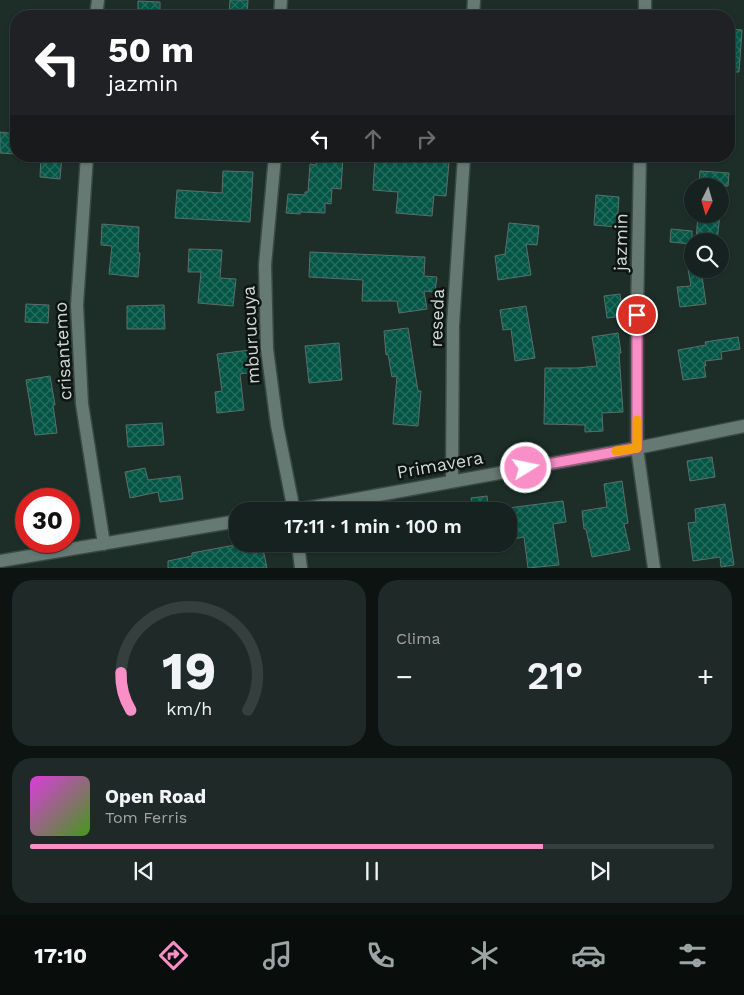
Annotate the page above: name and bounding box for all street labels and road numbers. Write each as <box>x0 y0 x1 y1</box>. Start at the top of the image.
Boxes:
street label: jazmin <box>609 213 632 273</box>
street label: mburucuya <box>237 285 264 385</box>
street label: reseda <box>425 288 448 348</box>
street label: crisantemo <box>49 301 76 401</box>
street label: Primavera <box>395 447 485 482</box>

